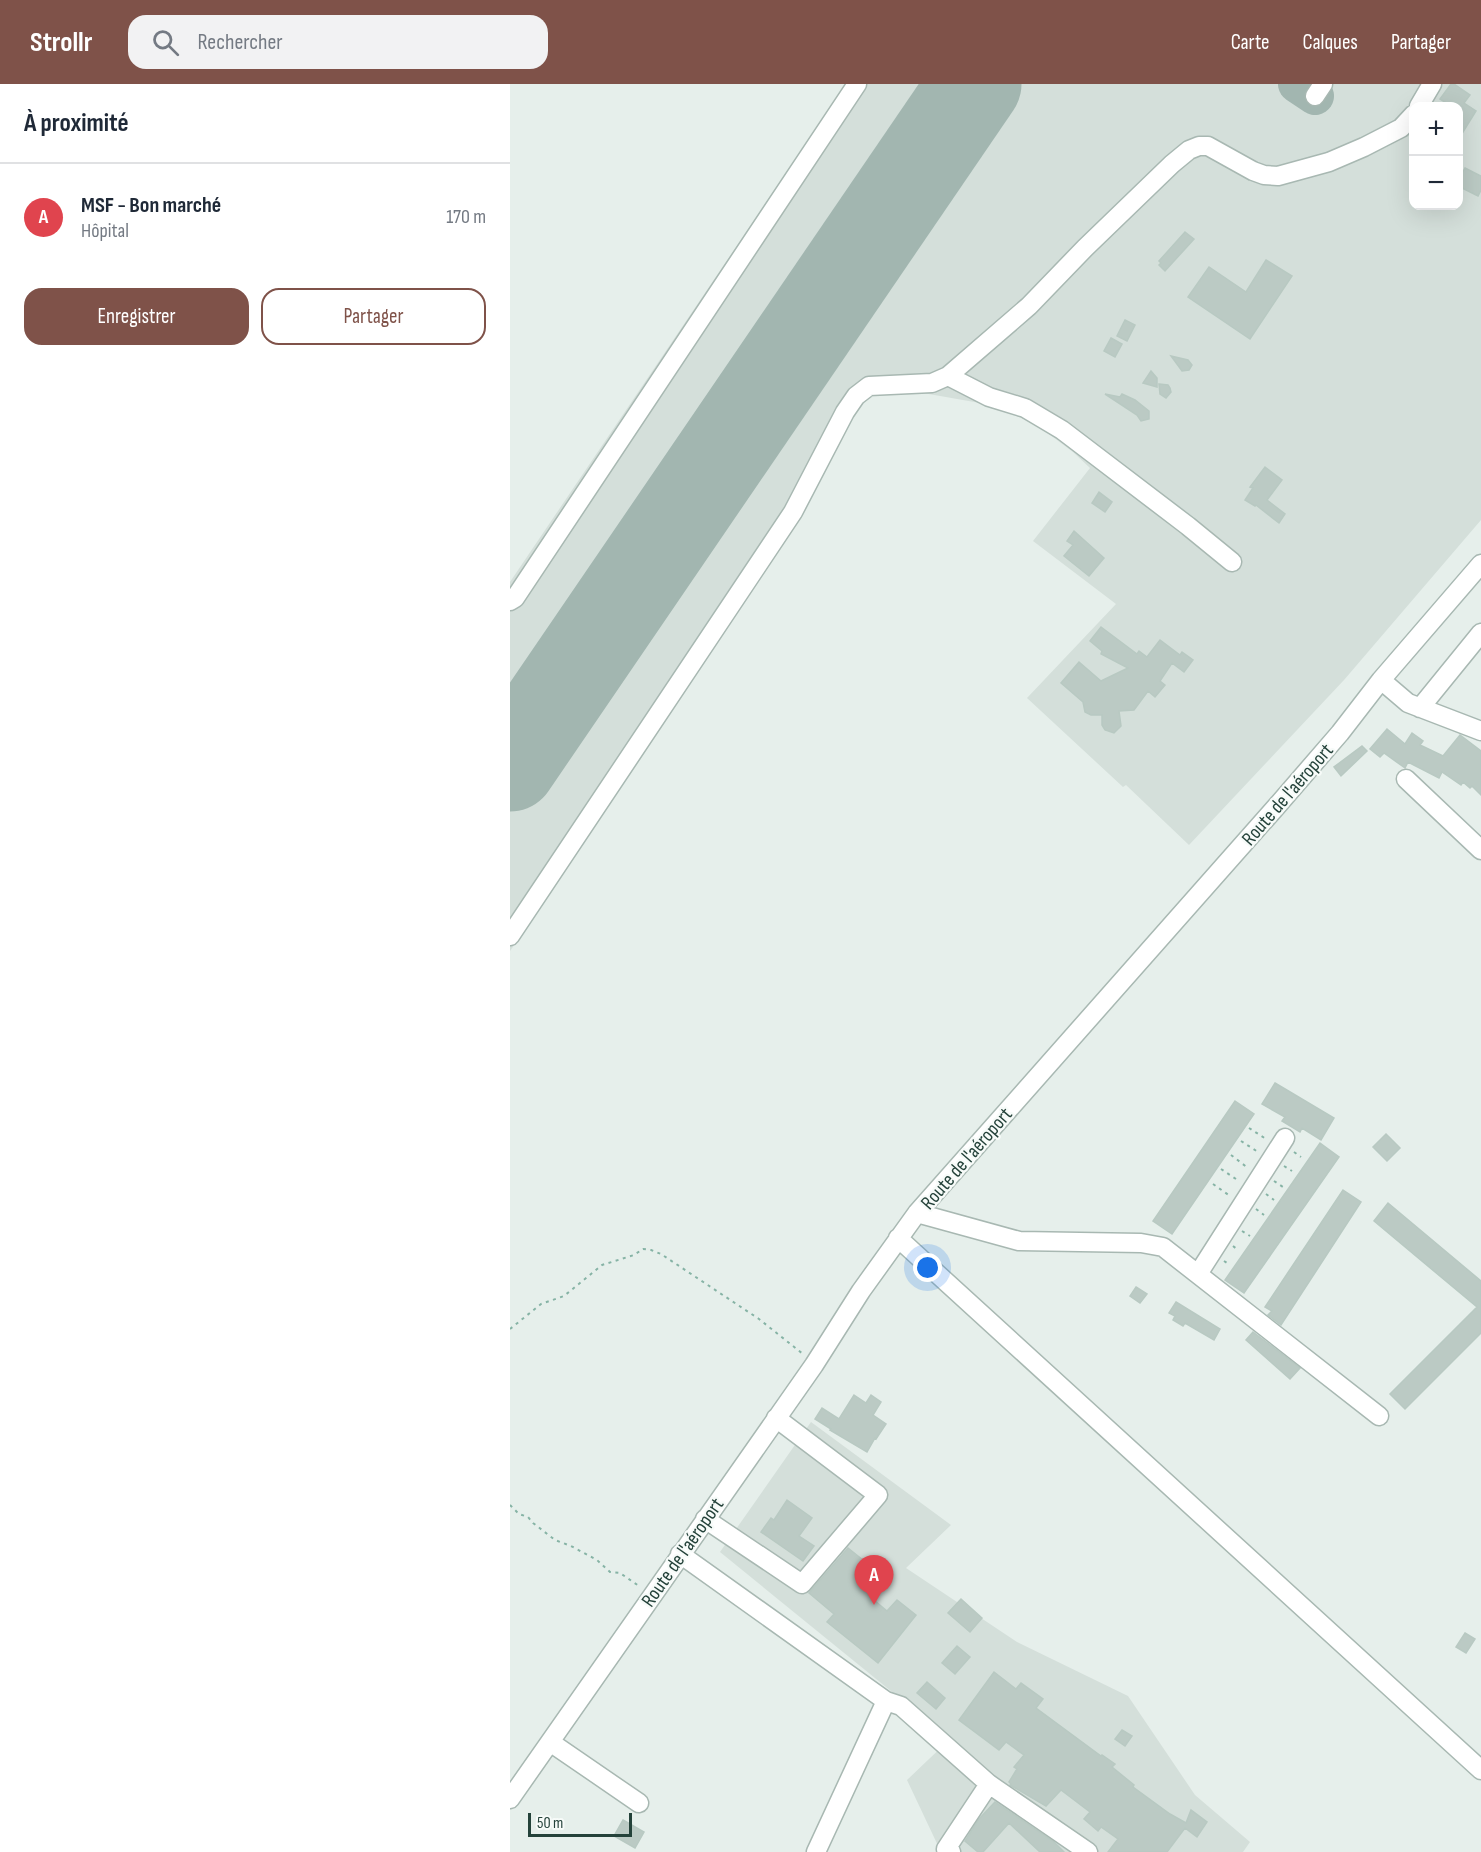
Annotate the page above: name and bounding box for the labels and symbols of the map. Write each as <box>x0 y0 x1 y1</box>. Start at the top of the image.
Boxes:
street label: Route de l'aéroport <box>1237 739 1339 851</box>
street label: Route de l'aéroport <box>916 1103 1018 1215</box>
your location <box>913 1253 942 1282</box>
street label: Route de l'aéroport <box>636 1494 729 1612</box>
pin: A <box>854 1556 894 1605</box>
scale bar <box>528 1810 632 1838</box>

